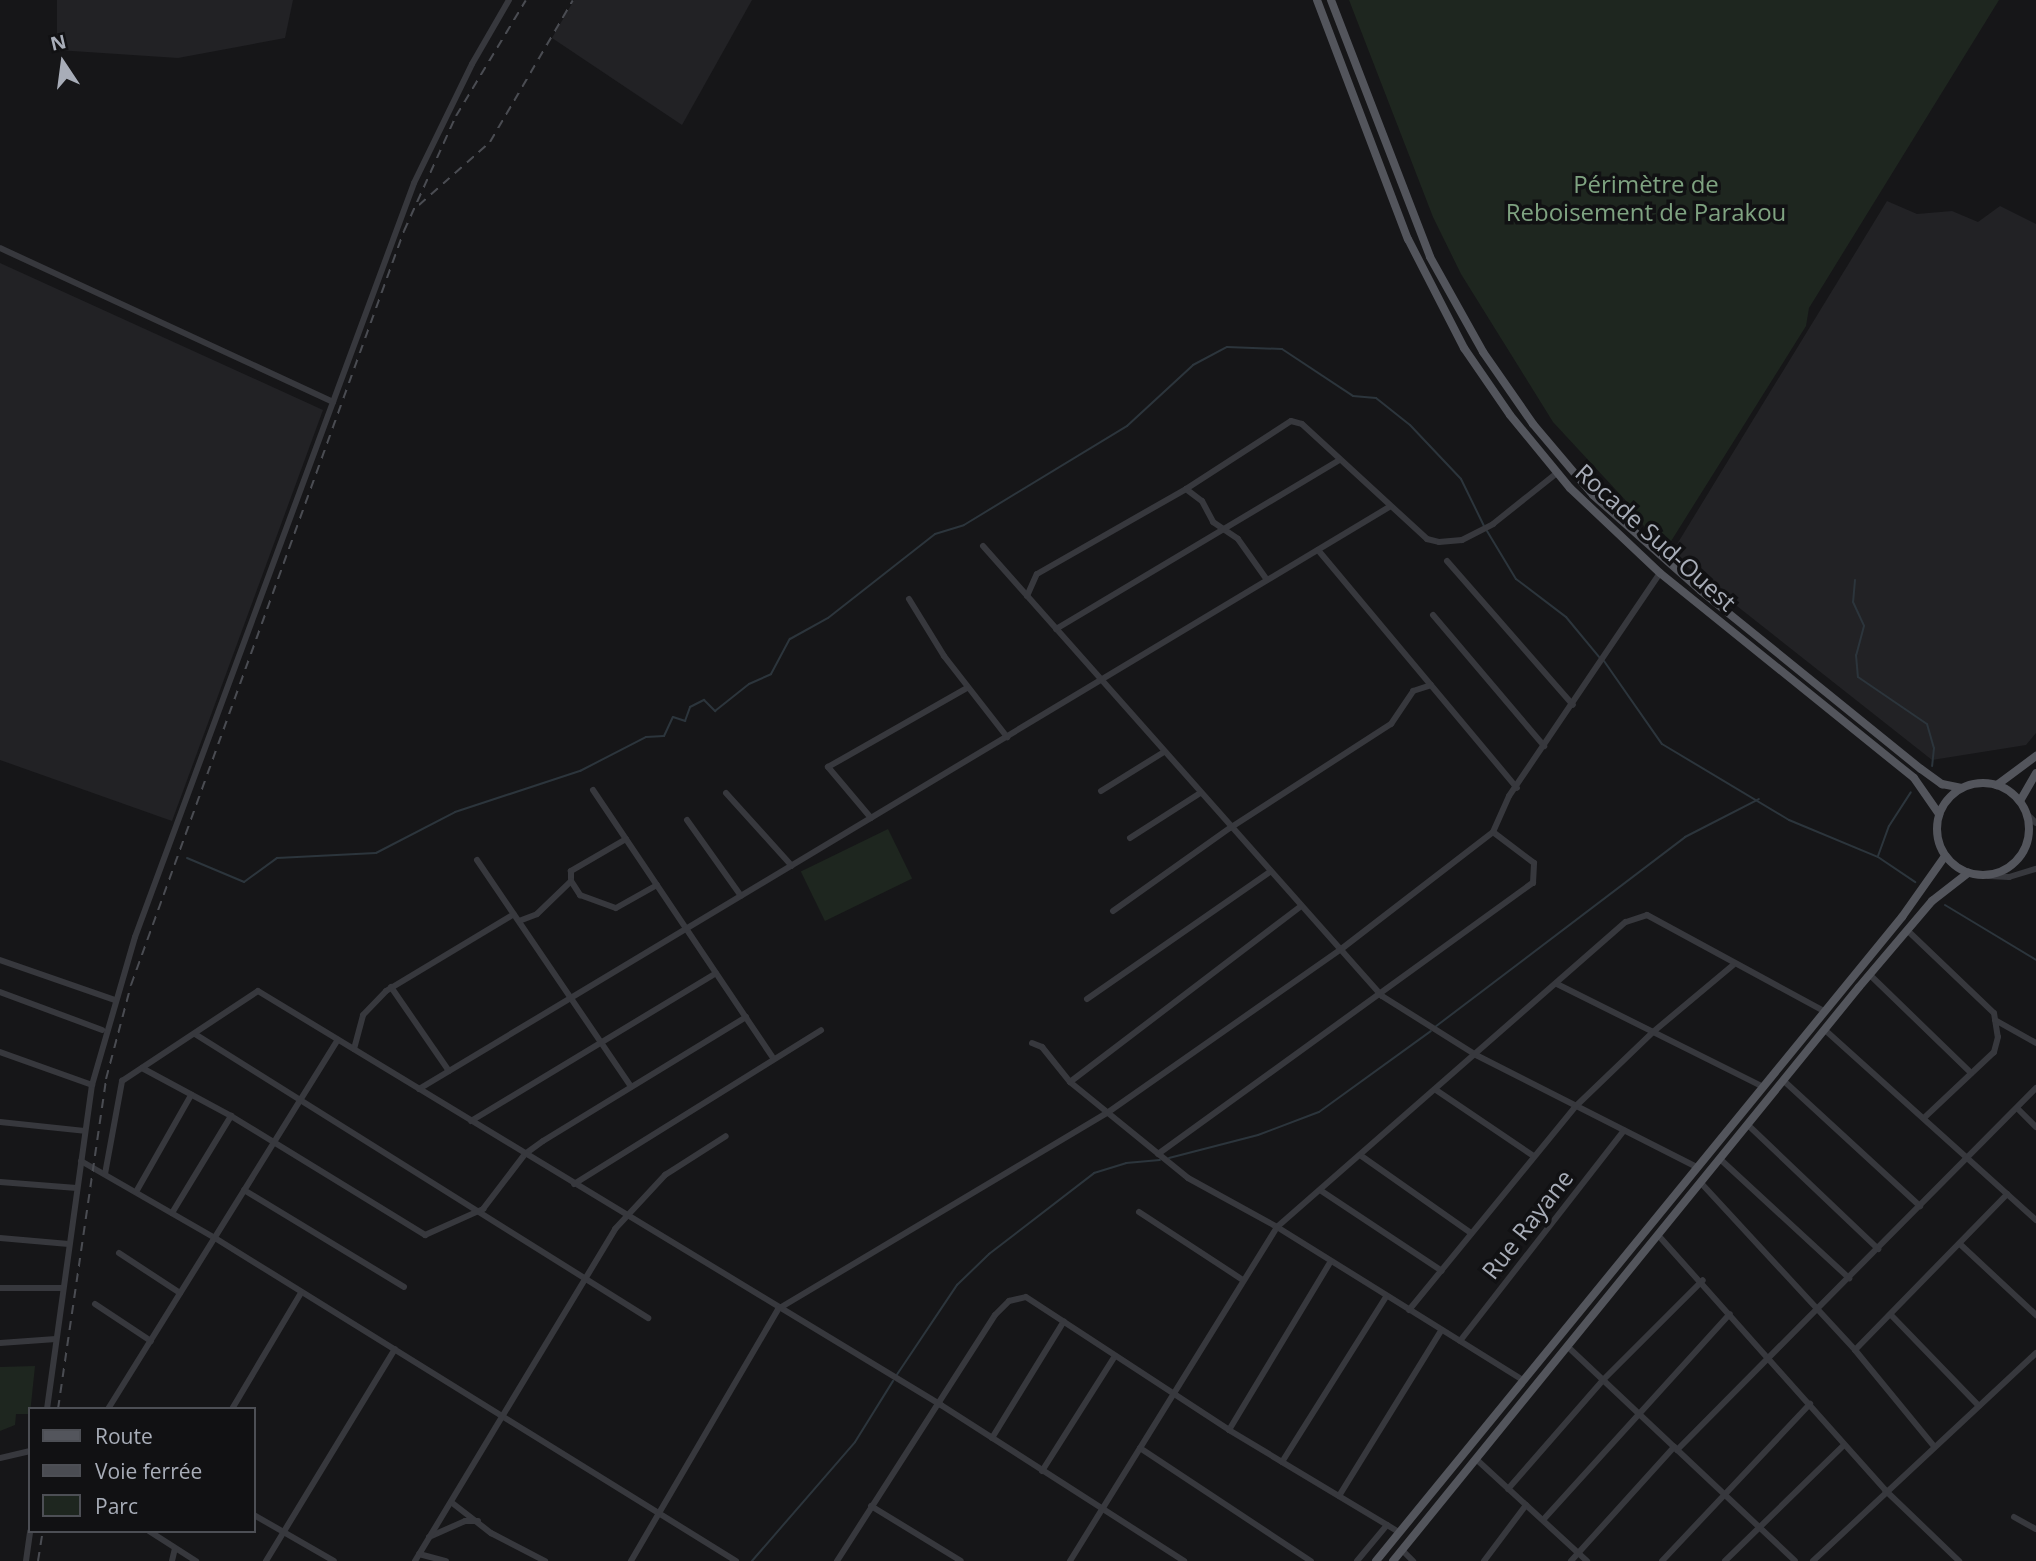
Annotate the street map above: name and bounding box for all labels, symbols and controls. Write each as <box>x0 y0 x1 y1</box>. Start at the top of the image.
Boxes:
north arrow <box>28 28 98 98</box>
text: N <box>48 28 69 57</box>
park label: Périmètre de Reboisement de Parakou <box>1506 170 1786 226</box>
street label: Rocade Sud-Ouest <box>1570 458 1742 616</box>
street label: Rue Rayane <box>1475 1164 1579 1284</box>
legend <box>28 1407 256 1533</box>
text: Route <box>95 1422 153 1450</box>
text: Voie ferrée <box>95 1457 202 1485</box>
text: Parc <box>95 1492 138 1520</box>

